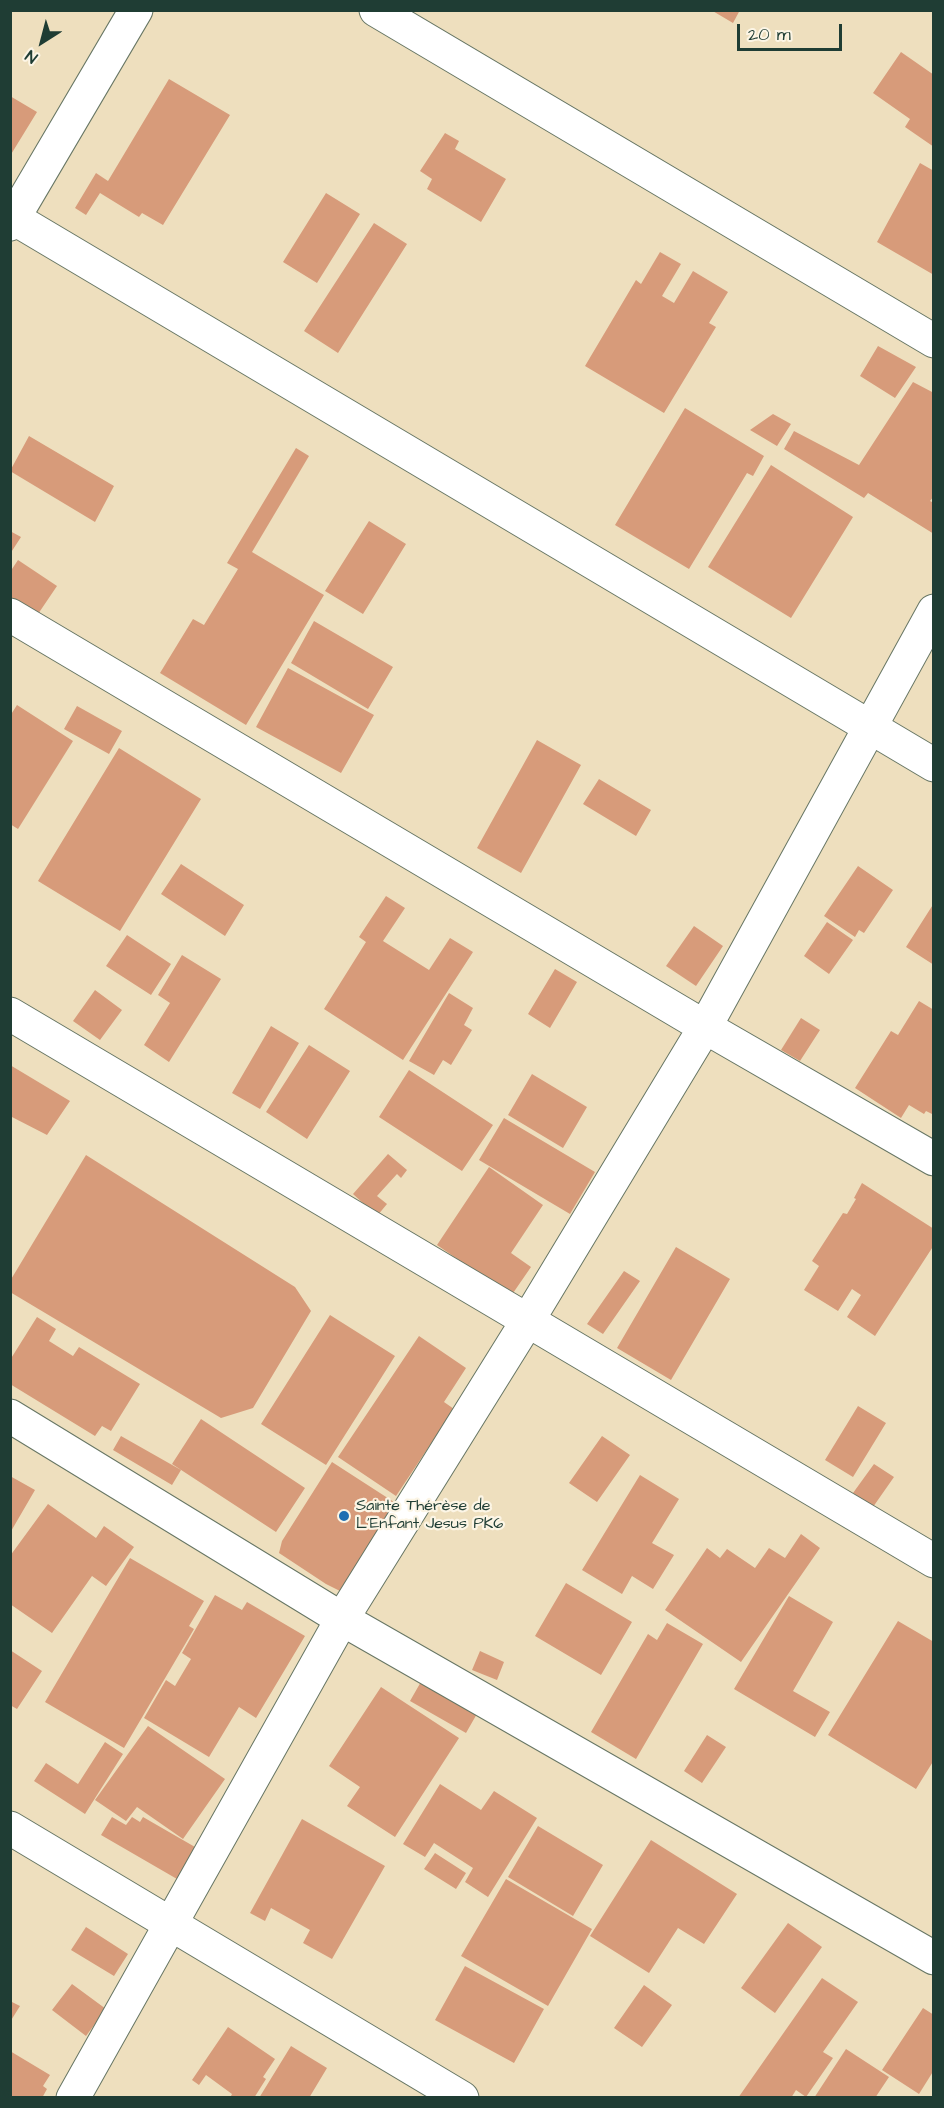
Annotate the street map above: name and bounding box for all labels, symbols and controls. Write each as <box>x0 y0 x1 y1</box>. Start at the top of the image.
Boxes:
north arrow <box>12 12 72 72</box>
scale bar <box>740 12 845 50</box>
text: 20 m <box>748 22 791 47</box>
text: N <box>21 45 42 68</box>
place label: Sainte Thérèse de L'Enfant Jesus PK6 <box>356 1497 503 1535</box>
marker: Sainte Thérèse de L'Enfant Jesus PK6 <box>337 1509 351 1523</box>

